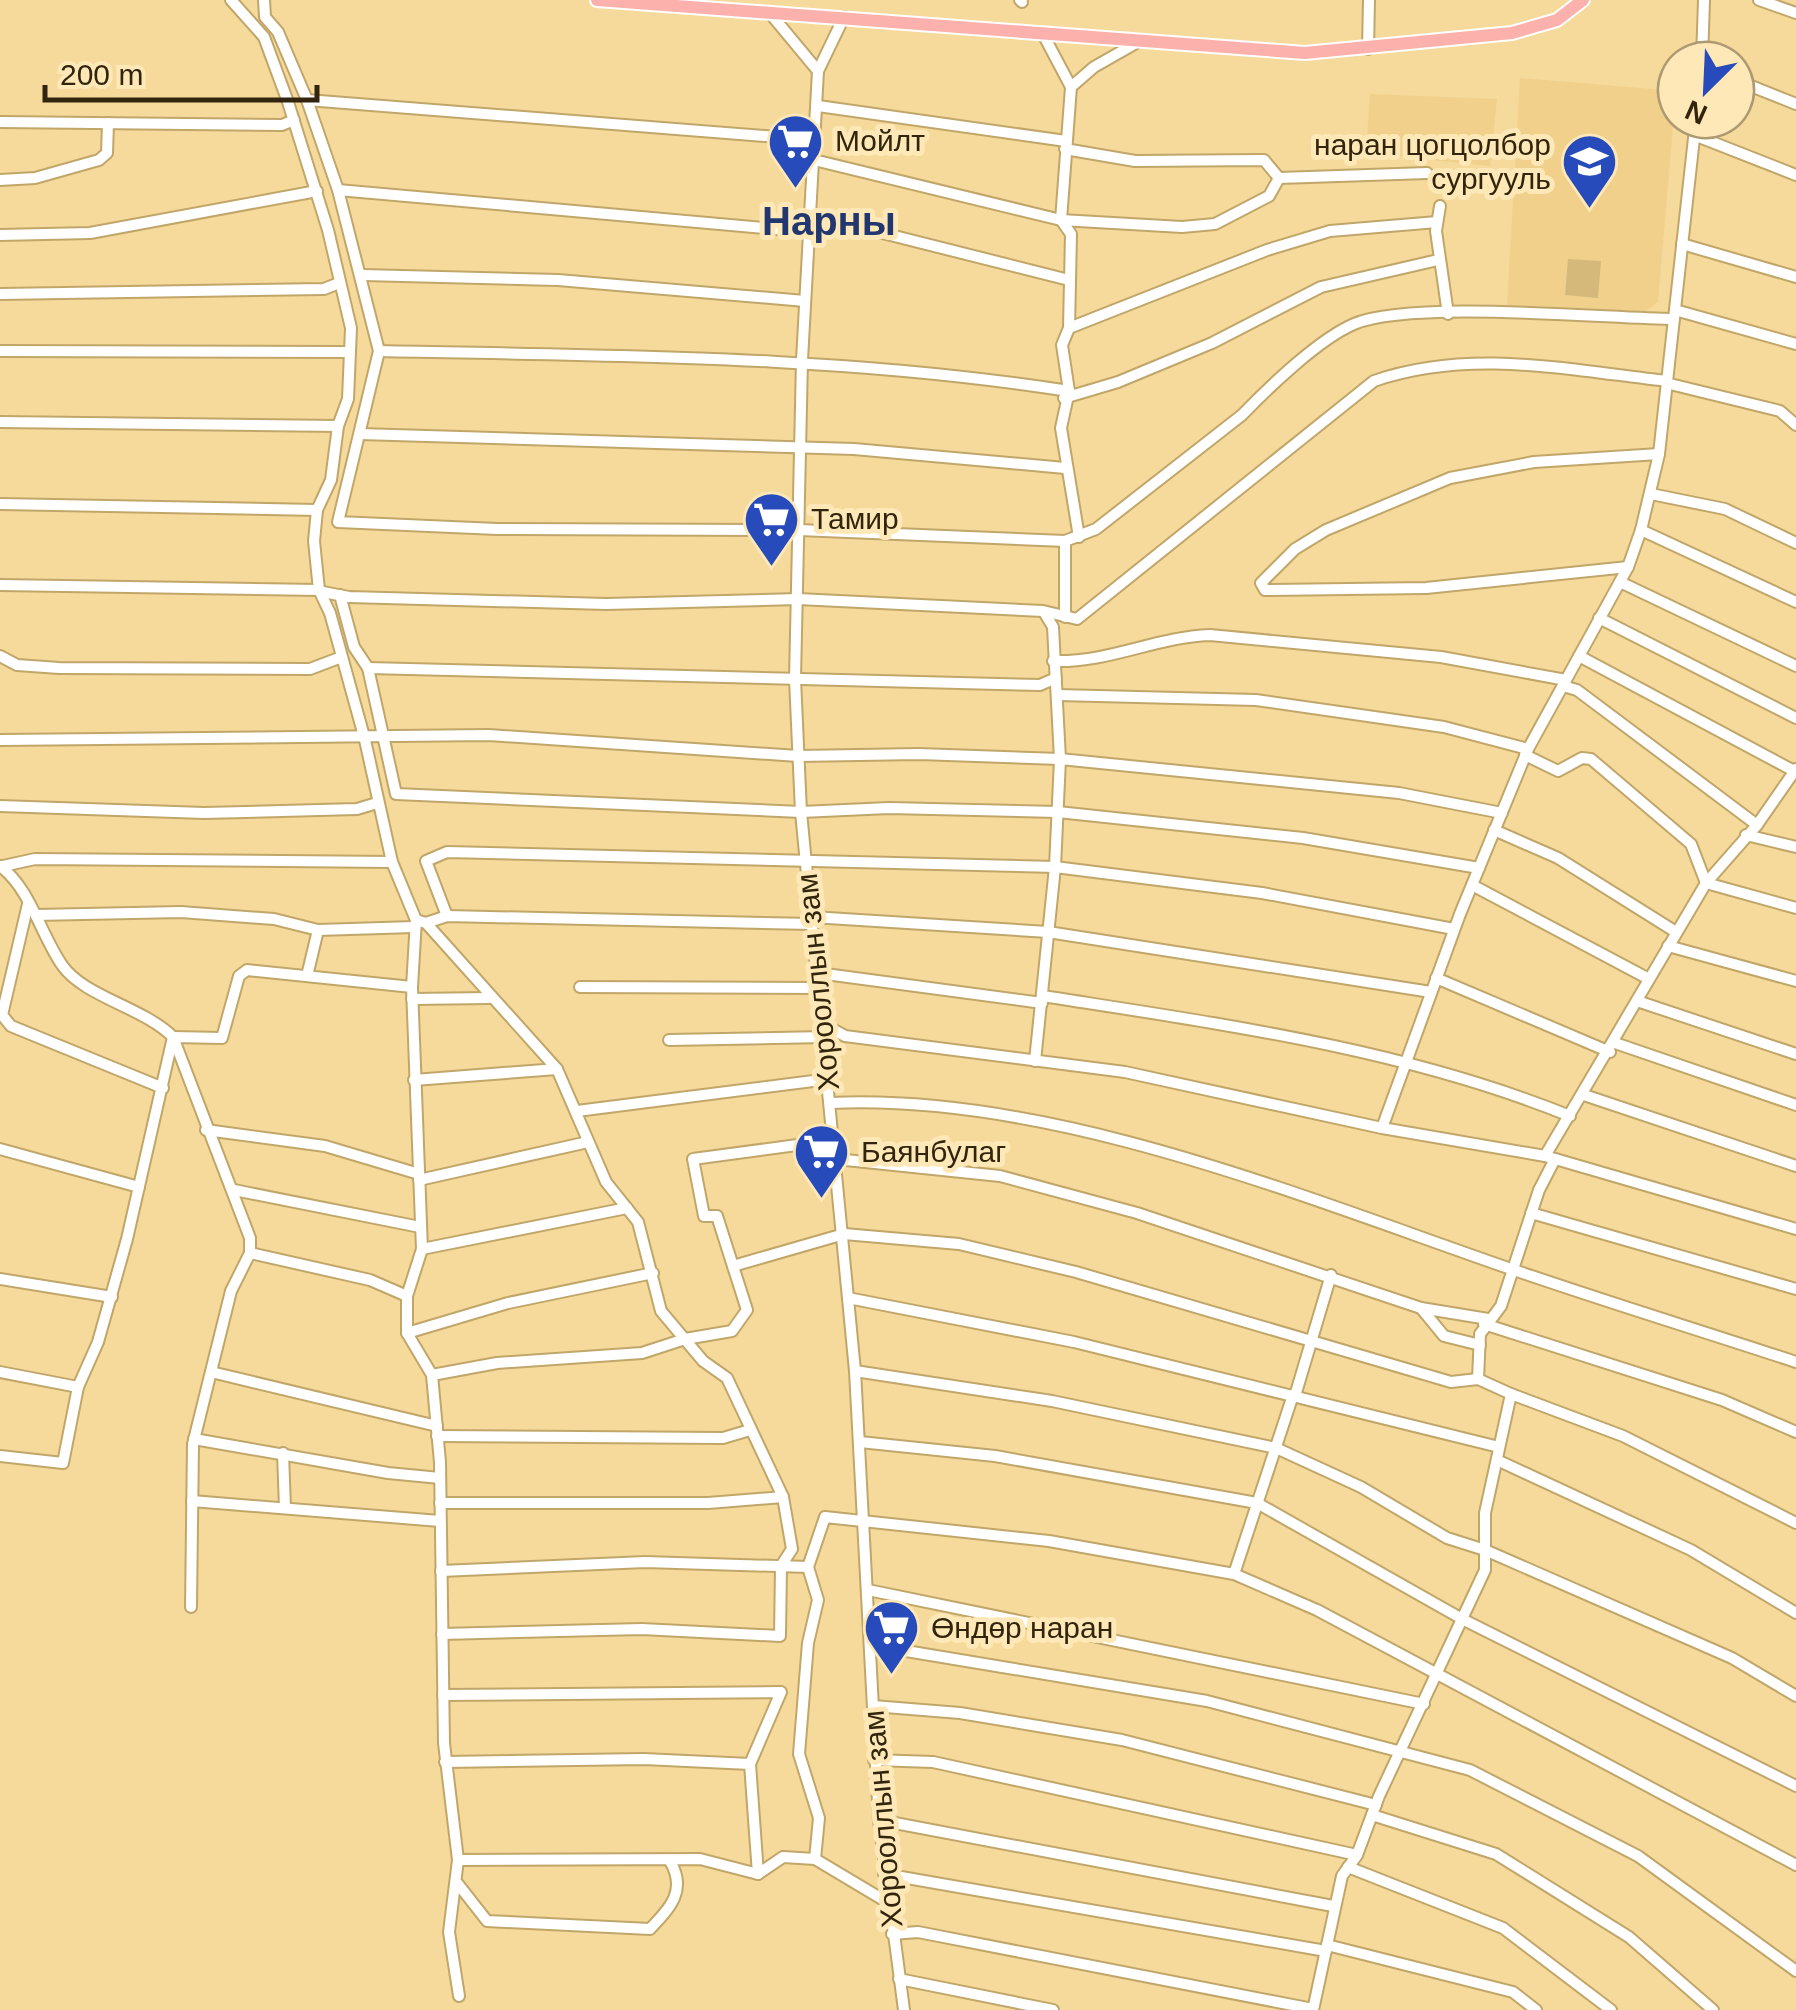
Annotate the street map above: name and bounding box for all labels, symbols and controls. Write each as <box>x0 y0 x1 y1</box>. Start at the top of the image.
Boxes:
scale bar <box>45 40 318 102</box>
north arrow <box>1656 40 1756 140</box>
text: 200 m <box>60 58 143 91</box>
text: N <box>1680 94 1712 131</box>
supermarket icon: Мойлт <box>766 111 826 190</box>
place label: Мойлт <box>835 124 925 157</box>
place label: наран цогцолбор сургууль <box>1314 128 1551 195</box>
school or university icon: наран цогцолбор сургууль <box>1560 132 1620 211</box>
district label: Нарны <box>762 199 896 243</box>
supermarket icon: Тамир <box>742 489 802 568</box>
place label: Тамир <box>811 502 899 535</box>
street label: Хорооллын зам <box>790 872 845 1092</box>
supermarket icon: Баянбулаг <box>792 1122 852 1201</box>
place label: Баянбулаг <box>861 1135 1006 1168</box>
supermarket icon: Өндөр наран <box>862 1598 922 1677</box>
place label: Өндөр наран <box>931 1611 1113 1644</box>
street label: Хорооллын зам <box>857 1709 908 1929</box>

